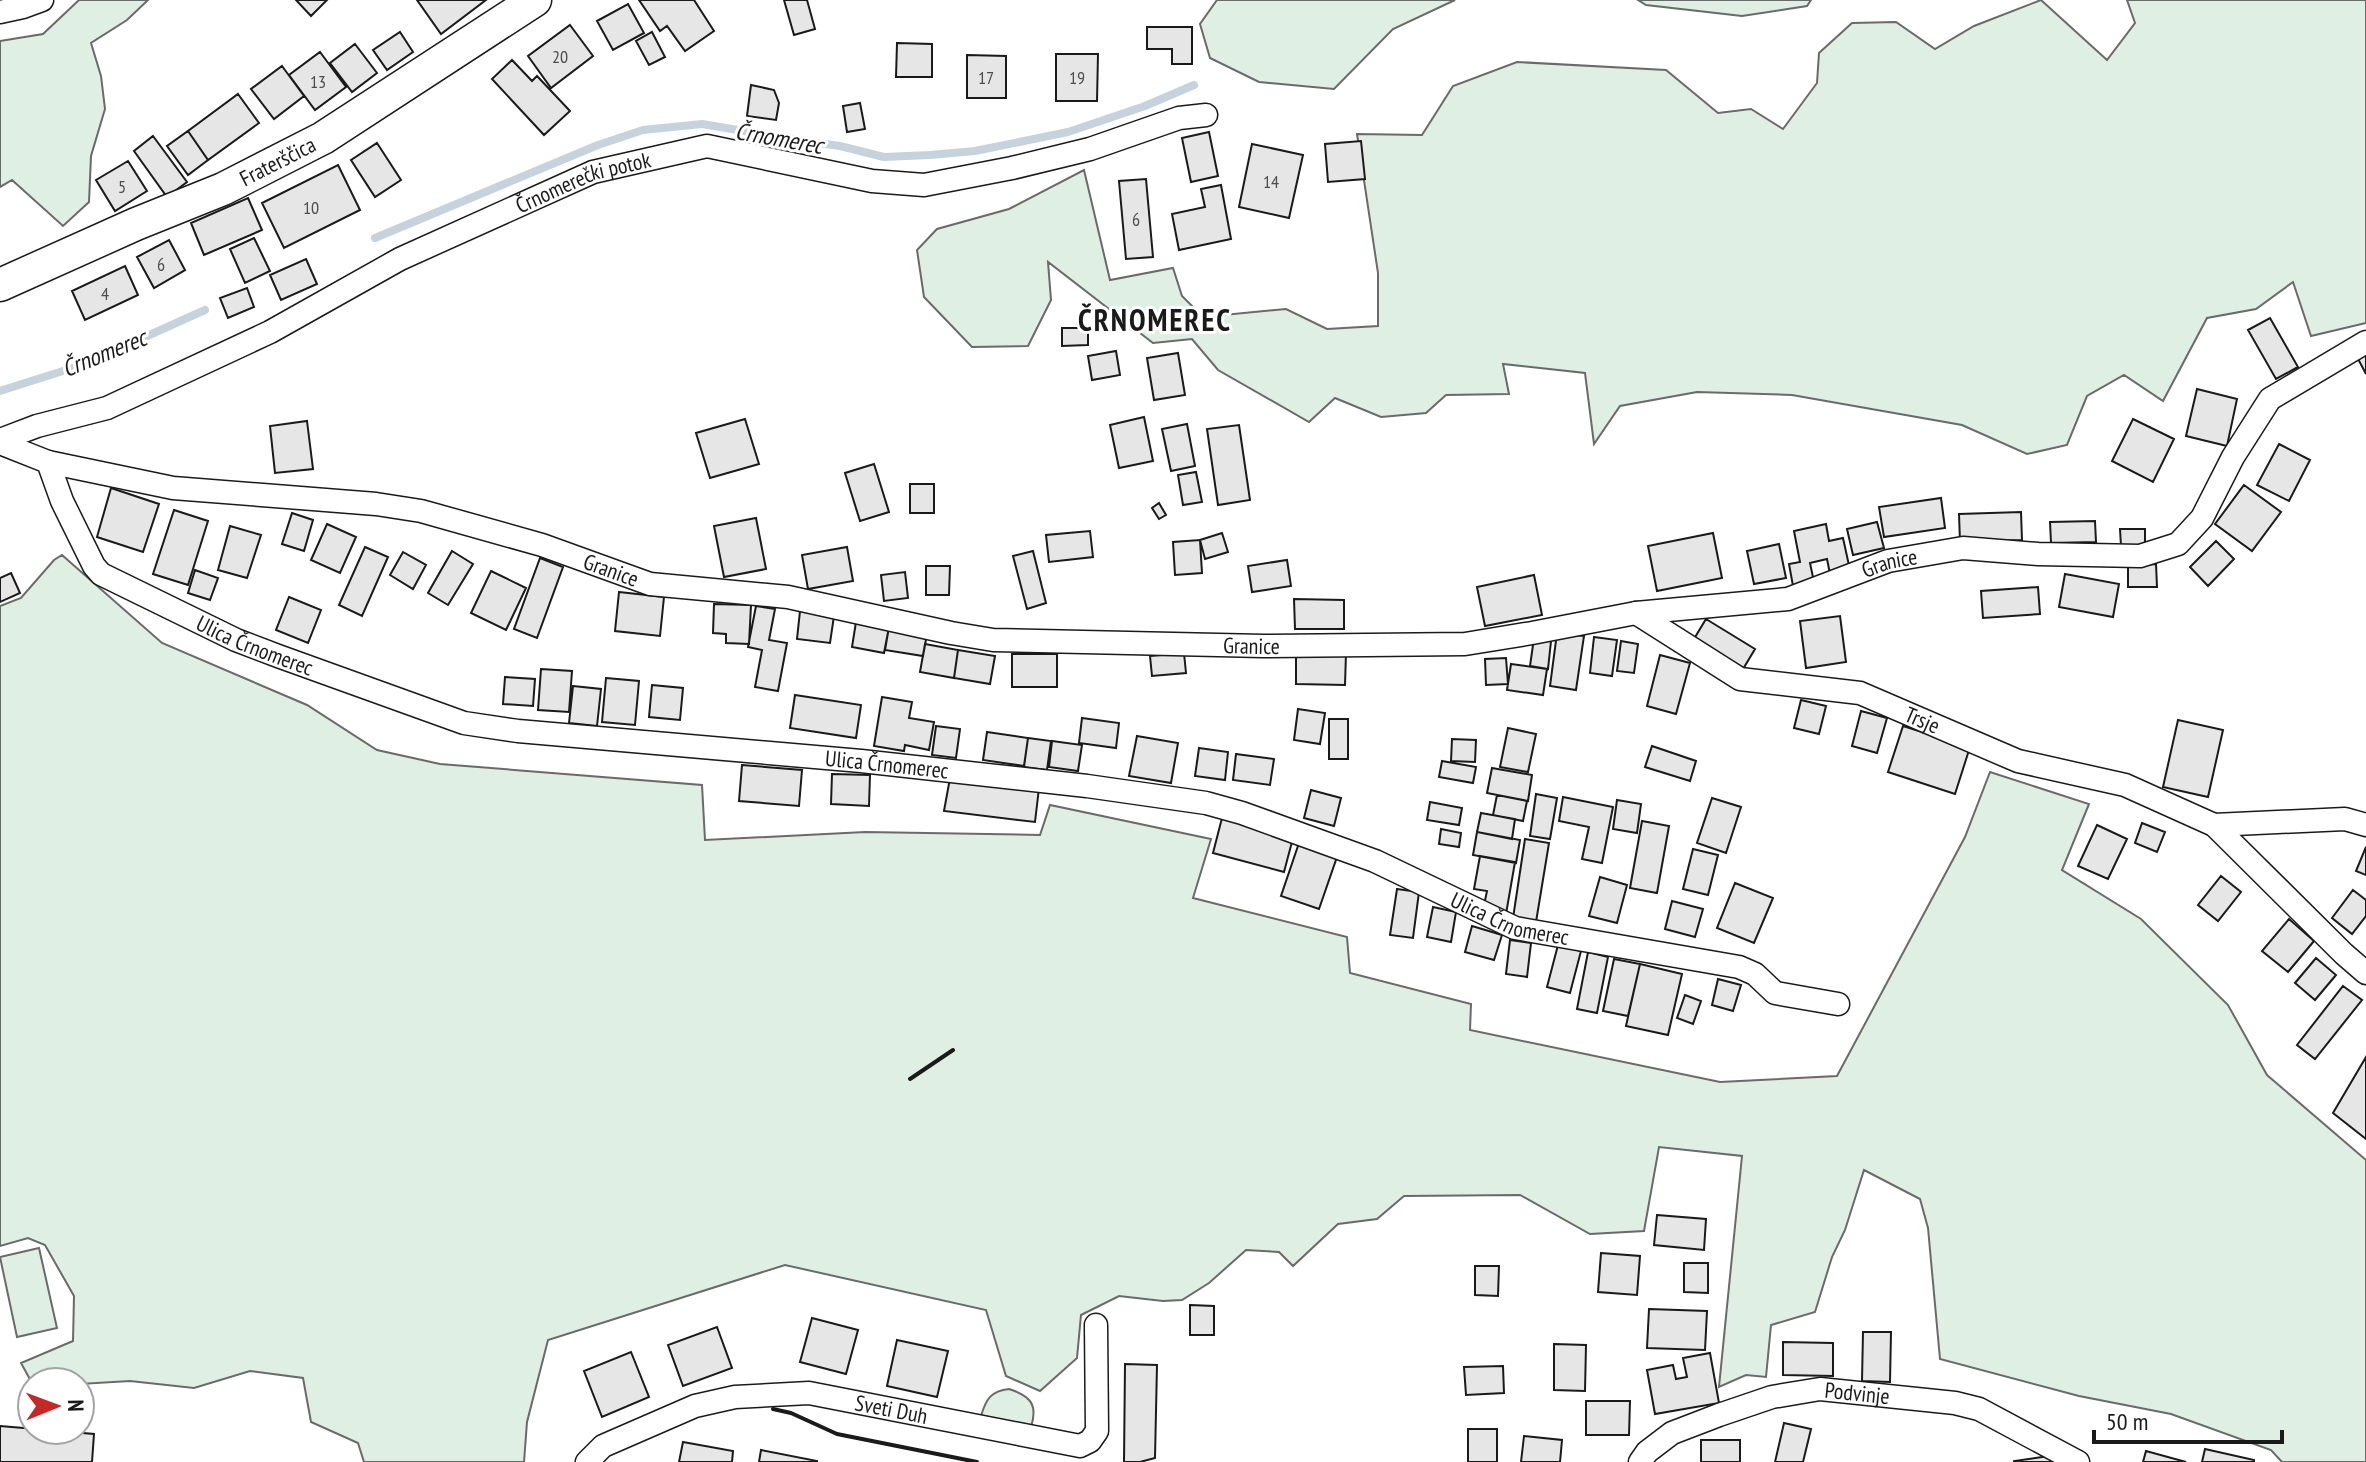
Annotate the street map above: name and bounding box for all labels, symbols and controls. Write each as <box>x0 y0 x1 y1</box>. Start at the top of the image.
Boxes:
house number: 20 <box>552 45 568 68</box>
house number: 17 <box>978 66 994 89</box>
house number: 19 <box>1069 66 1085 89</box>
house number: 13 <box>310 70 326 93</box>
water label: Črnomerec <box>733 115 828 161</box>
street label: Fraterščica <box>235 130 320 192</box>
street label: Črnomerečki potok <box>511 145 654 219</box>
house number: 14 <box>1263 170 1279 193</box>
house number: 5 <box>118 175 126 198</box>
house number: 10 <box>303 196 319 219</box>
house number: 6 <box>1132 208 1140 231</box>
house number: 6 <box>157 253 165 276</box>
house number: 4 <box>101 282 109 305</box>
district label: ČRNOMEREC <box>1078 300 1232 339</box>
water label: Črnomerec <box>57 321 153 384</box>
street label: Granice <box>1857 542 1919 584</box>
street label: Granice <box>580 547 643 593</box>
street label: Ulica Črnomerec <box>192 609 317 682</box>
street label: Granice <box>1223 631 1280 660</box>
street label: Trsje <box>1901 700 1944 740</box>
street label: Ulica Črnomerec <box>824 744 950 785</box>
street label: Ulica Črnomerec <box>1446 885 1571 951</box>
north arrow <box>16 1366 96 1446</box>
street label: Podvinje <box>1823 1376 1891 1410</box>
street label: Sveti Duh <box>853 1388 930 1430</box>
scale bar <box>2094 1394 2282 1444</box>
text: N <box>62 1399 90 1412</box>
text: 50 m <box>2106 1406 2148 1437</box>

